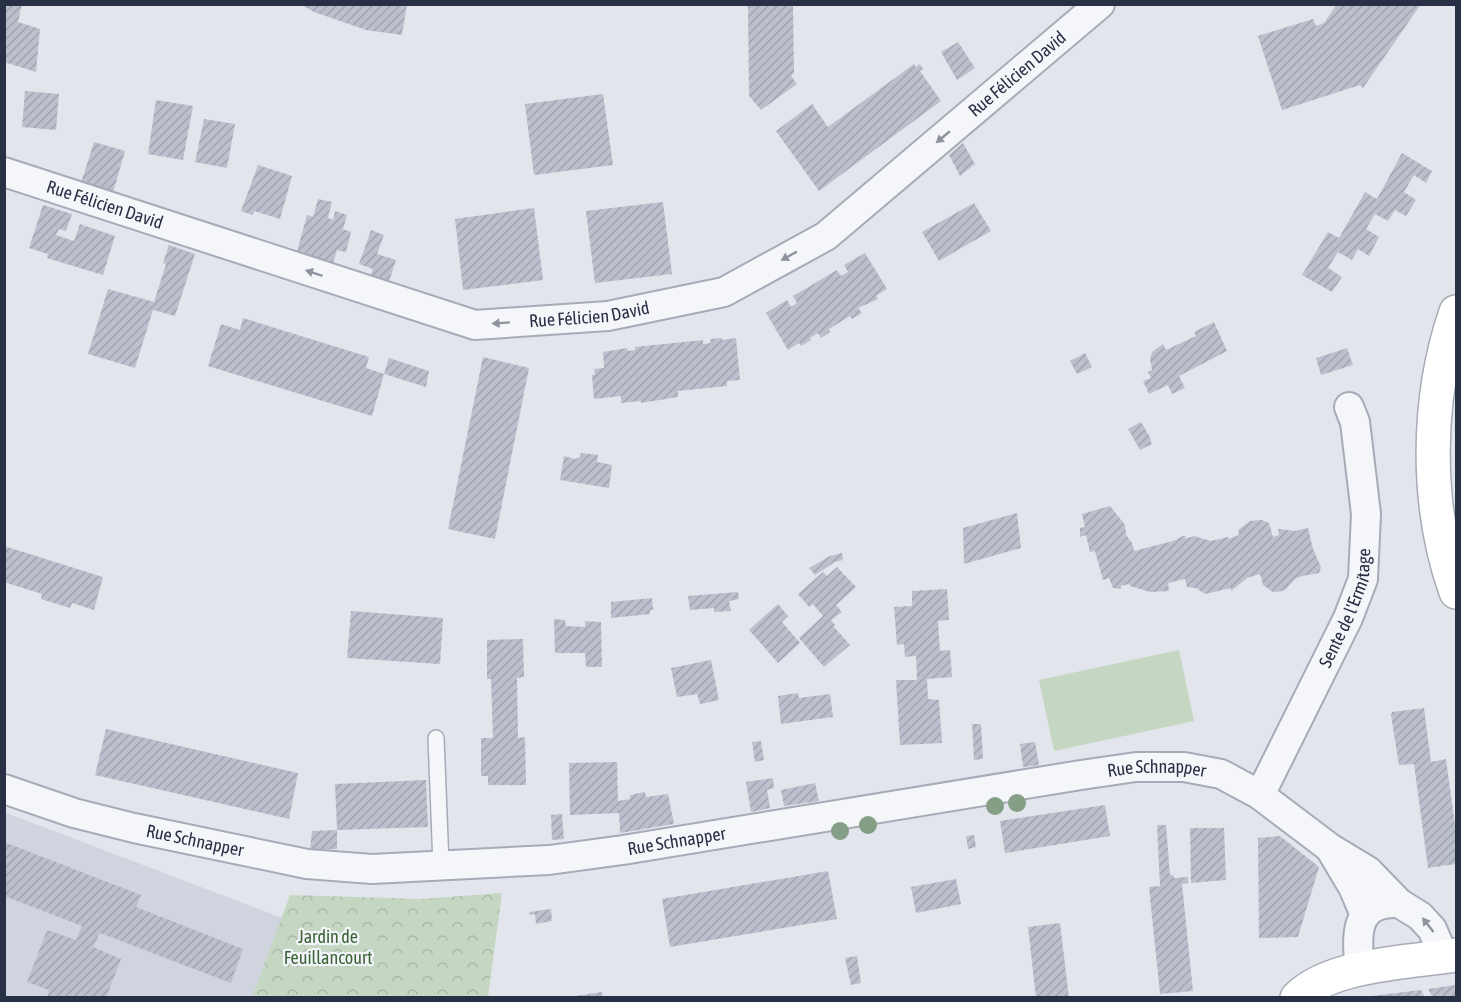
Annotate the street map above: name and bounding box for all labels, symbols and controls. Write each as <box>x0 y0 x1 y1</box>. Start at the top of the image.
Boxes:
street label: Rue Félicien David <box>964 26 1070 121</box>
one-way arrow <box>936 130 951 143</box>
street label: Rue Félicien David <box>44 176 166 233</box>
one-way arrow <box>780 251 797 261</box>
one-way arrow <box>305 267 323 277</box>
street label: Rue Félicien David <box>528 297 651 331</box>
one-way arrow <box>492 319 511 328</box>
street label: Sente de l'Ermitage <box>1314 548 1374 671</box>
street label: Rue Schnapper <box>1106 756 1209 781</box>
street label: Rue Schnapper <box>144 820 246 861</box>
street label: Rue Schnapper <box>626 822 728 859</box>
one-way arrow <box>1421 917 1434 933</box>
park label: Jardin de Feuillancourt <box>284 926 372 968</box>

